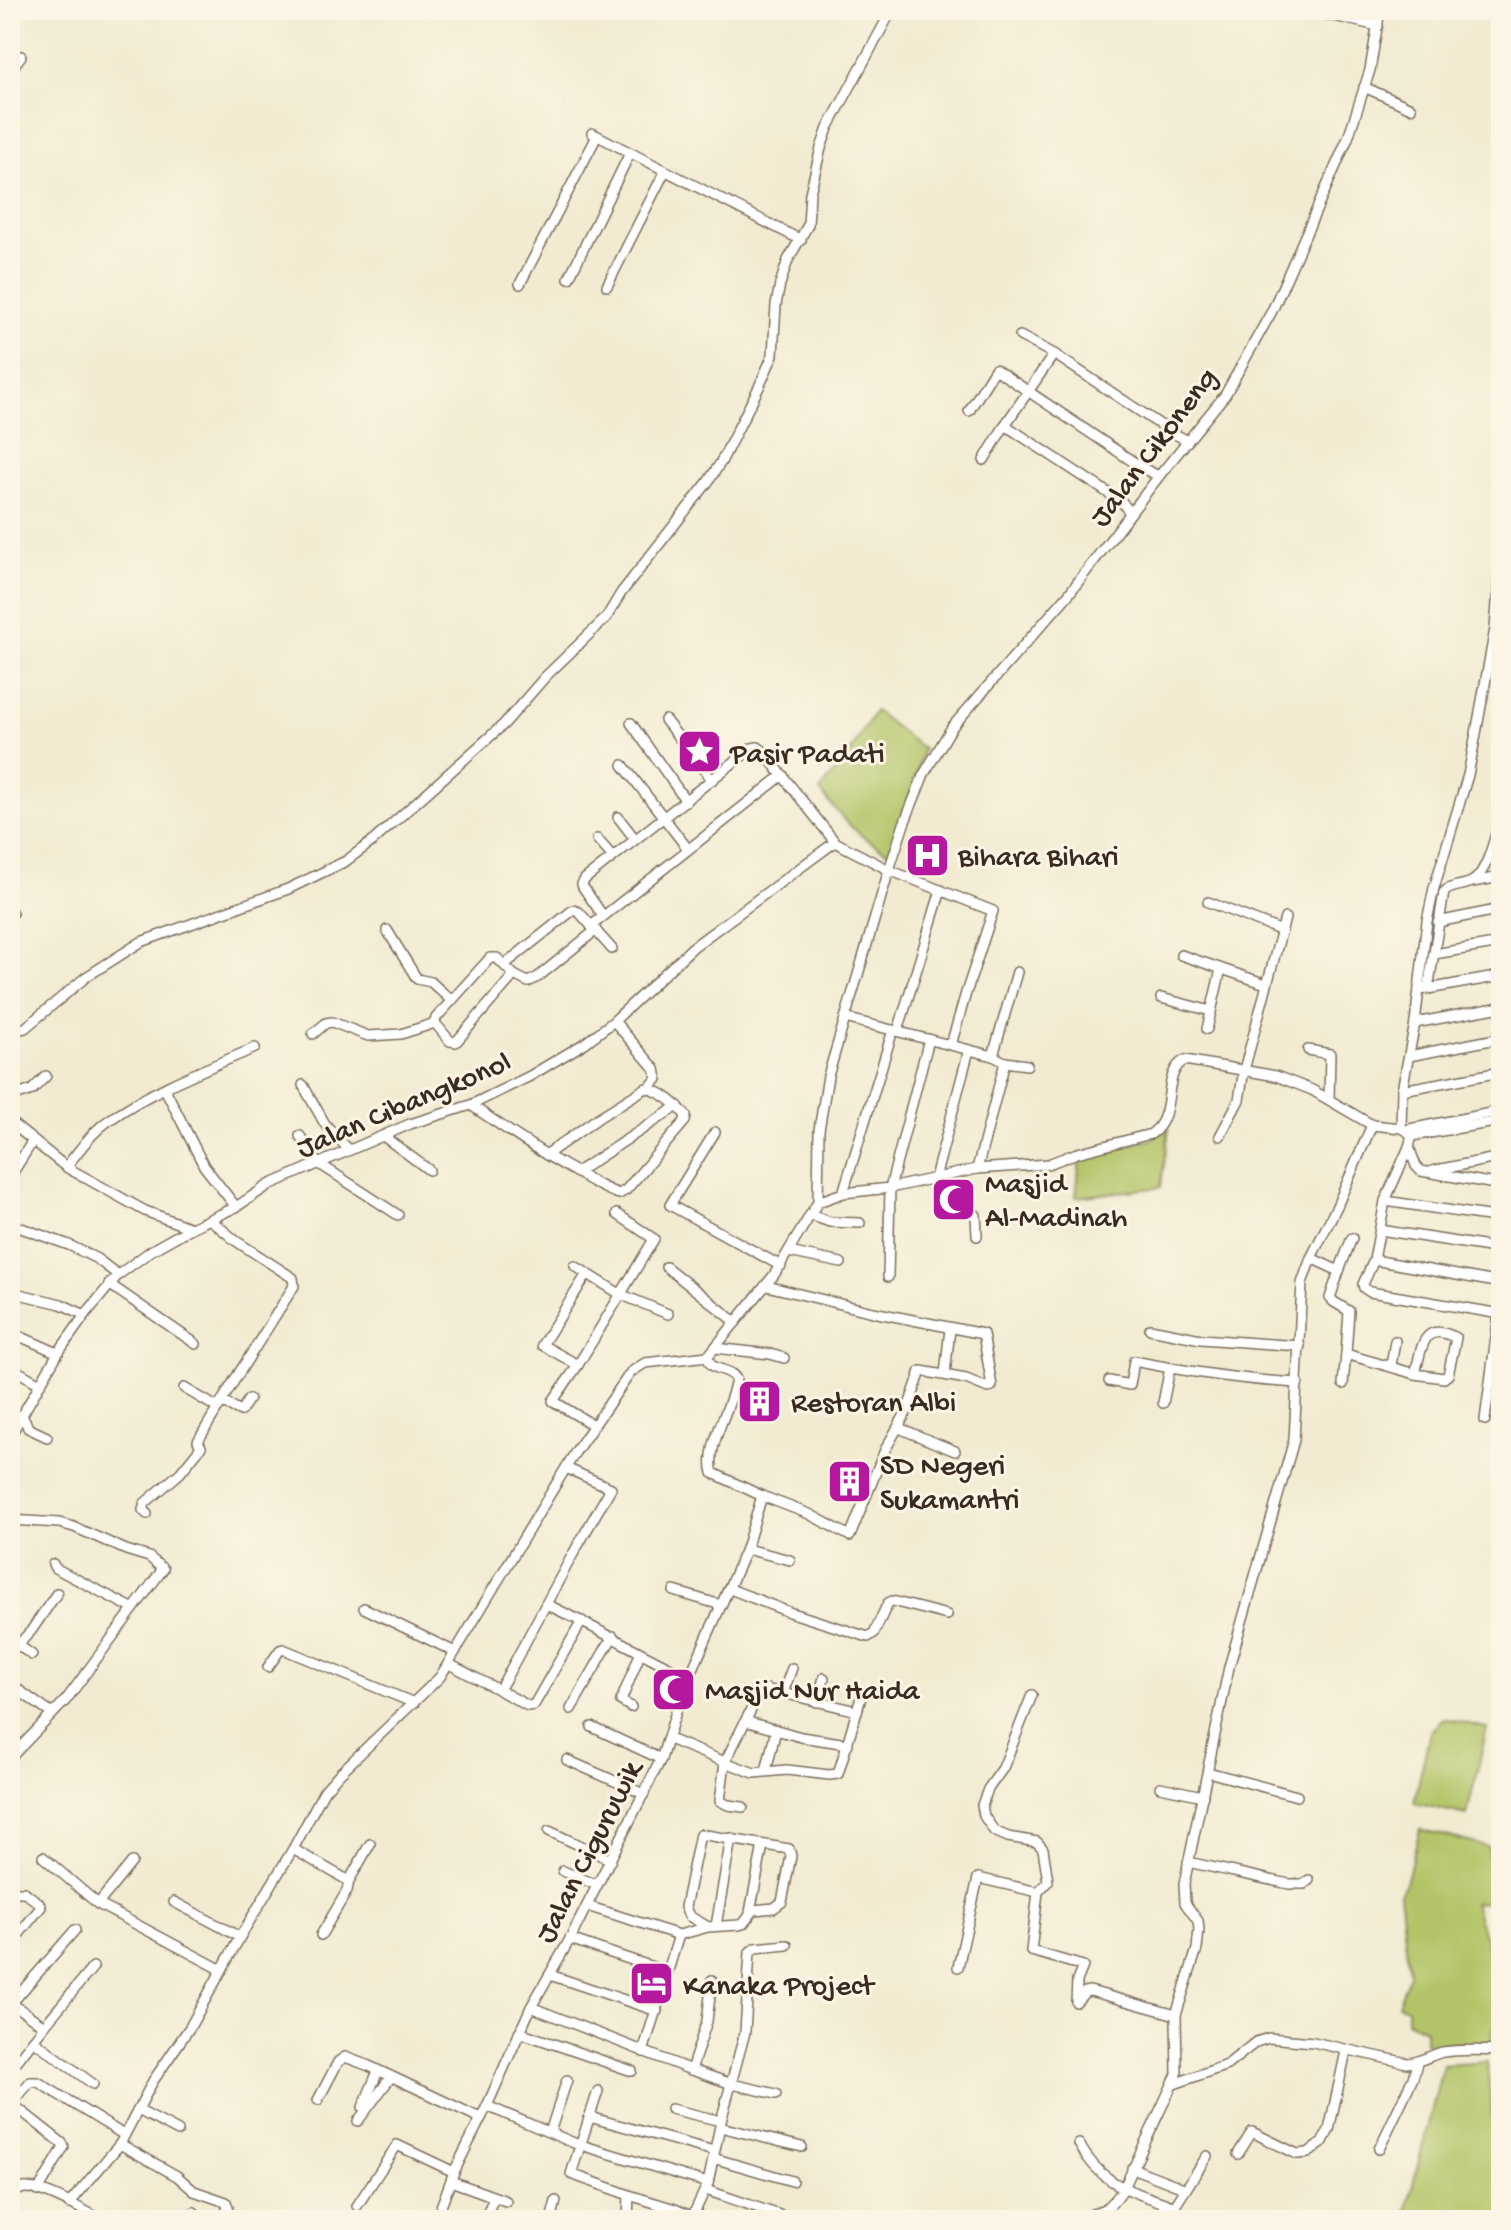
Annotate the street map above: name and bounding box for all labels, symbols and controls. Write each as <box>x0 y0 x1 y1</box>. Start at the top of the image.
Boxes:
street label: Jalan Cikoneng <box>1084 362 1227 535</box>
place icon: Pasir Padati <box>675 728 723 776</box>
place label: Pasir Padati <box>729 739 885 774</box>
hospital icon: Bihara Bihari <box>903 831 951 879</box>
place label: Bihara Bihari <box>957 842 1119 877</box>
street label: Jalan Cibangkonol <box>292 1046 517 1168</box>
place label: Masjid Al-Madinah <box>985 1169 1127 1238</box>
mosque icon: Masjid Al-Madinah <box>930 1175 978 1223</box>
building icon: Restoran Albi <box>736 1377 784 1425</box>
place label: Restoran Albi <box>791 1388 956 1423</box>
place label: SD Negeri Sukamantri <box>880 1451 1020 1520</box>
building icon: SD Negeri Sukamantri <box>825 1457 873 1505</box>
mosque icon: Masjid Nur Haida <box>650 1665 698 1713</box>
place label: Masjid Nur Haida <box>705 1676 921 1711</box>
street label: Jalan Ciguruwik <box>530 1754 653 1950</box>
hotel icon: Kanaka Project <box>628 1960 676 2008</box>
place label: Kanaka Project <box>683 1971 876 2006</box>

